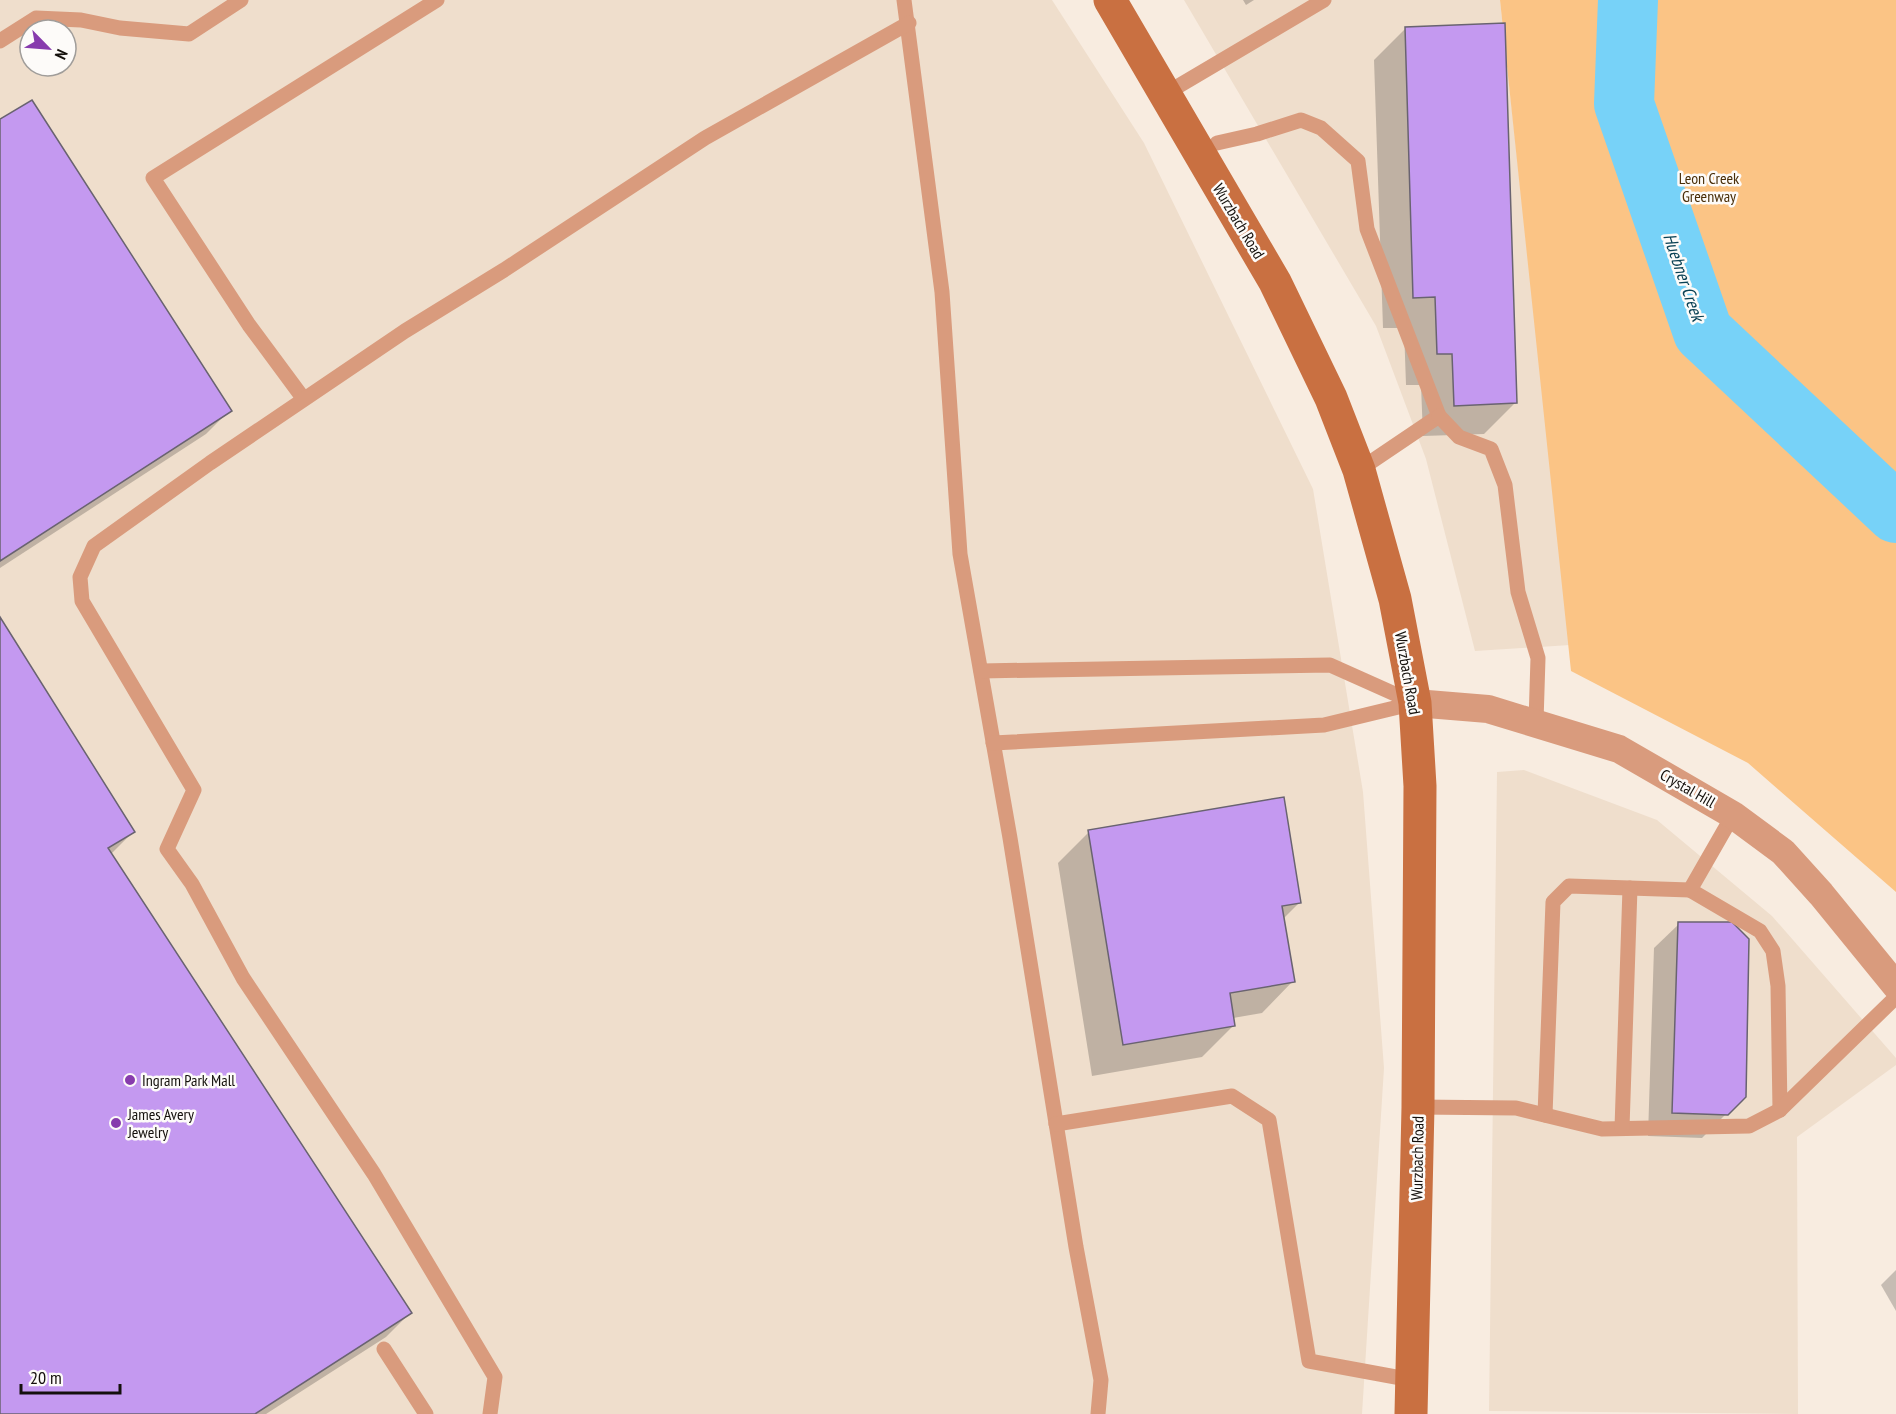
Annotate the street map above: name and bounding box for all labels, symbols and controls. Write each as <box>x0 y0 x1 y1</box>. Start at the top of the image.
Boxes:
north arrow <box>18 18 78 78</box>
text: N <box>51 46 72 62</box>
park label: Leon Creek Greenway <box>1679 168 1740 206</box>
street label: Wurzbach Road <box>1209 180 1269 262</box>
water label: Huebner Creek <box>1658 230 1710 326</box>
street label: Wurzbach Road <box>1391 630 1425 716</box>
street label: Crystal Hill <box>1657 764 1719 812</box>
place label: Ingram Park Mall <box>142 1070 235 1090</box>
marker: Ingram Park Mall <box>123 1073 137 1087</box>
place label: James Avery Jewelry <box>127 1104 194 1142</box>
marker: James Avery Jewelry <box>109 1116 123 1130</box>
street label: Wurzbach Road <box>1406 1116 1428 1200</box>
scale bar <box>21 1357 120 1395</box>
text: 20 m <box>30 1366 62 1389</box>

